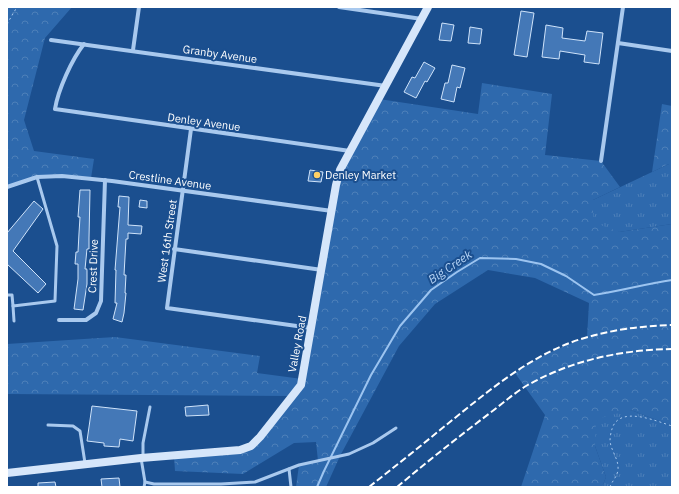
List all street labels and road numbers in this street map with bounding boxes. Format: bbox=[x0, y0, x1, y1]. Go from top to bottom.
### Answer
street label: Granby Avenue bbox=[182, 42, 258, 66]
street label: Denley Avenue bbox=[167, 110, 241, 134]
street label: Crestline Avenue bbox=[128, 167, 212, 193]
street label: West 16th Street bbox=[154, 199, 180, 283]
street label: Crest Drive bbox=[85, 239, 101, 293]
street label: Valley Road bbox=[285, 314, 309, 374]

